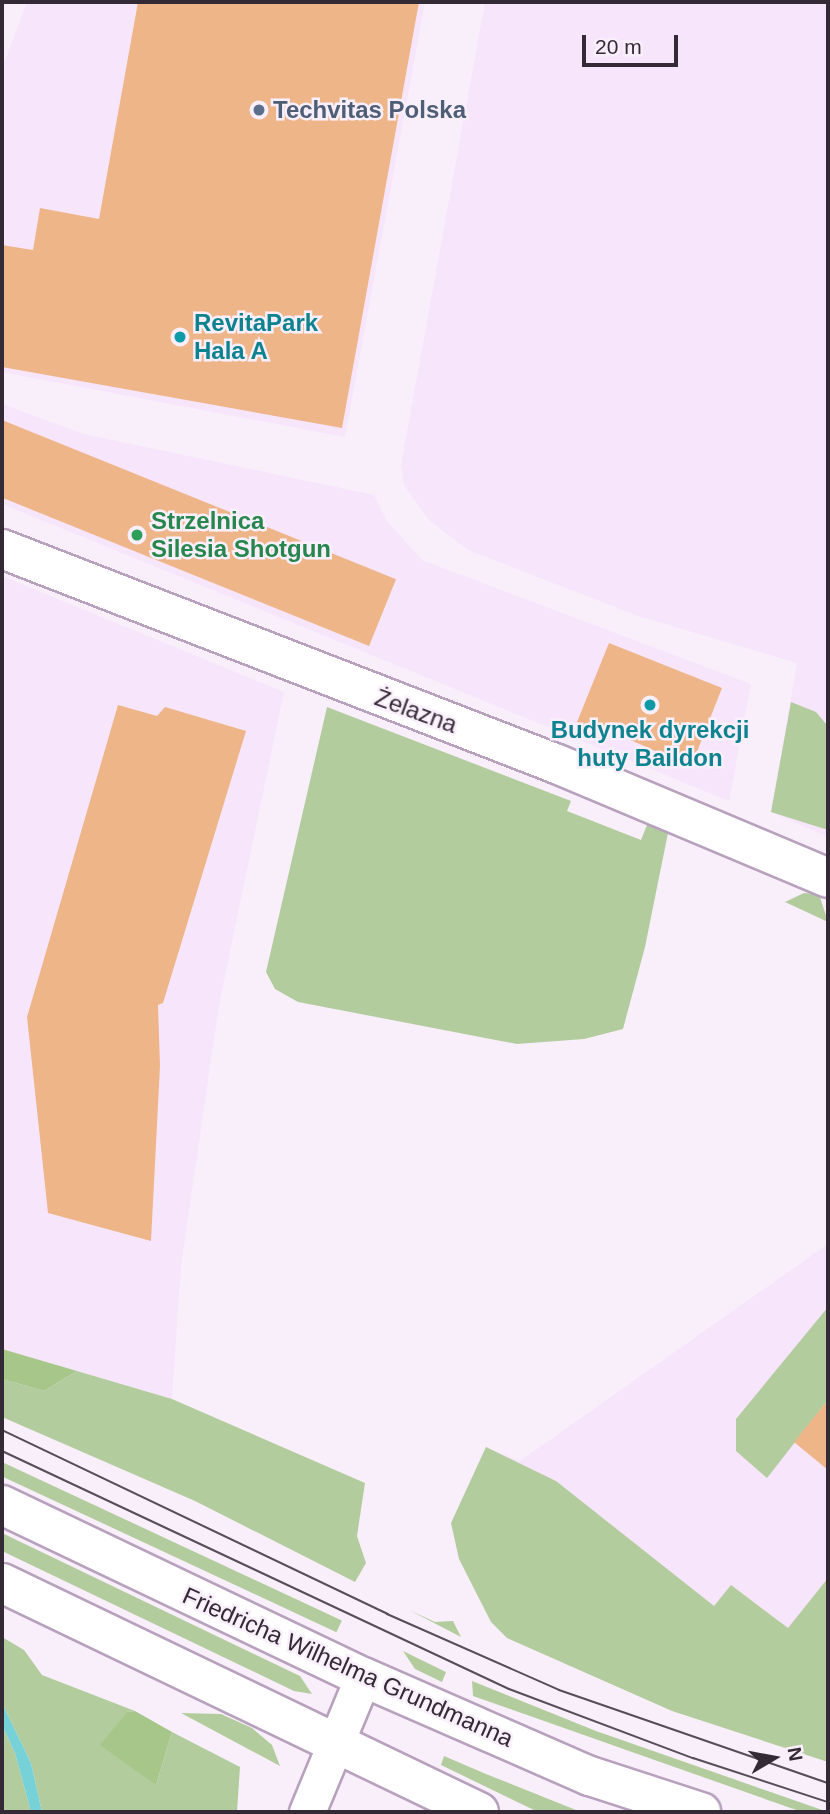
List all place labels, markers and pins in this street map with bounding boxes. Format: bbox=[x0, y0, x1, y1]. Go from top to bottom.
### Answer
place label: Techvitas Polska bbox=[273, 96, 466, 124]
marker: Techvitas Polska bbox=[251, 102, 267, 118]
place label: RevitaPark Hala A bbox=[194, 309, 318, 365]
marker: RevitaPark Hala A bbox=[172, 329, 188, 345]
place label: Strzelnica Silesia Shotgun bbox=[151, 507, 331, 563]
marker: Strzelnica Silesia Shotgun bbox=[129, 527, 145, 543]
marker: Budynek dyrekcji huty Baildon bbox=[642, 697, 658, 713]
place label: Budynek dyrekcji huty Baildon bbox=[551, 716, 749, 772]

